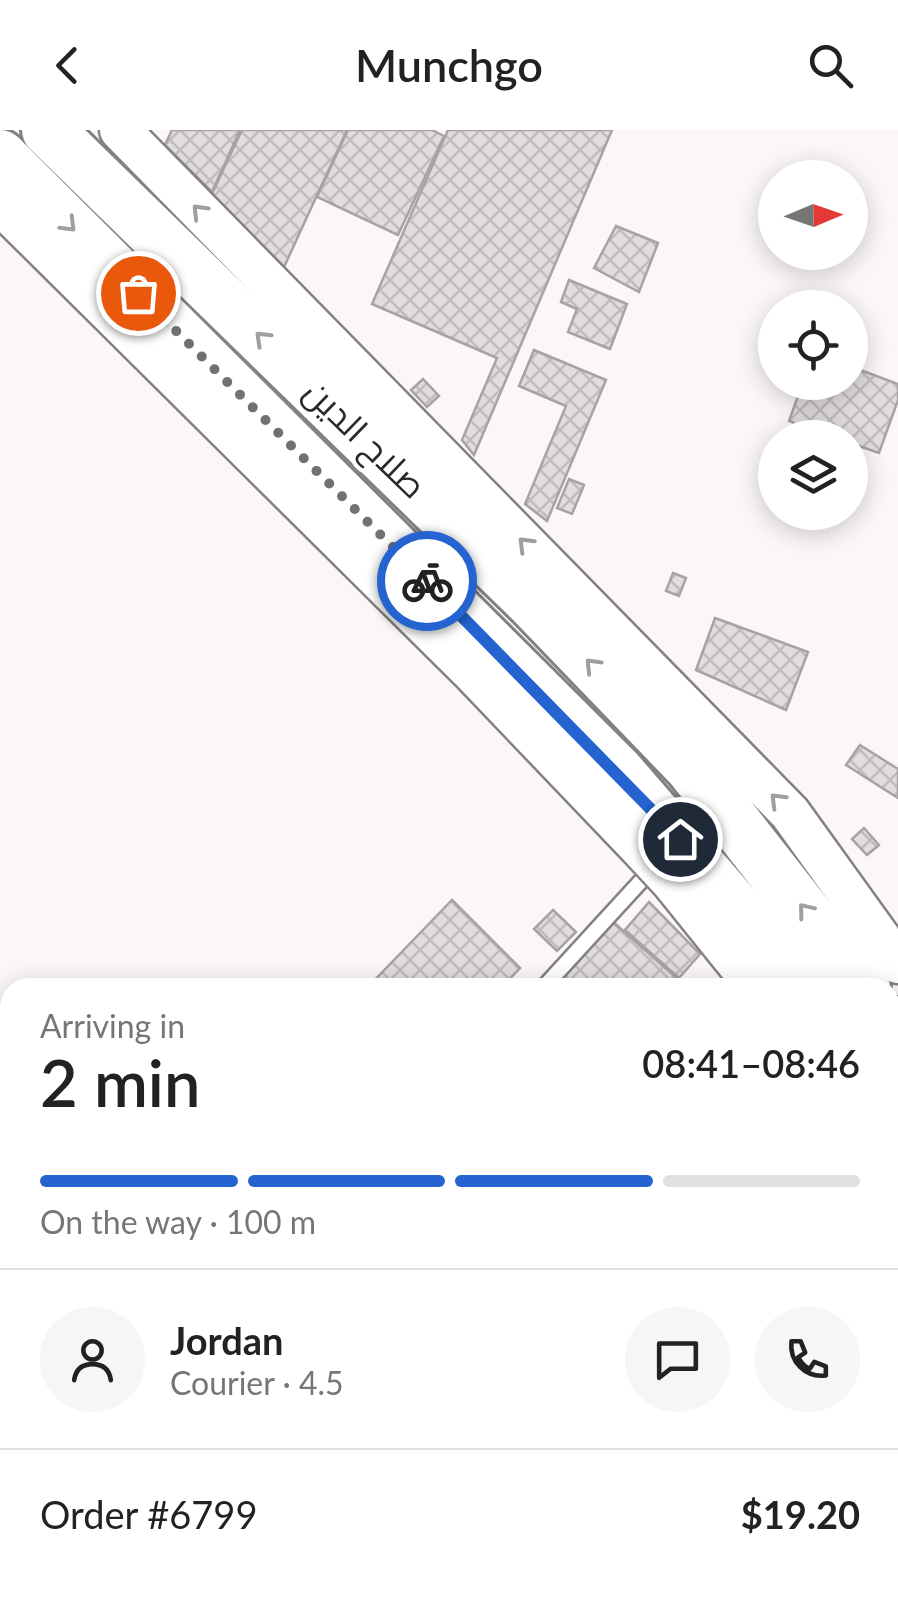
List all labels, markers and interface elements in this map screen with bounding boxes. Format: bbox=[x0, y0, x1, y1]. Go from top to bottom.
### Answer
icon: back bbox=[40, 38, 95, 93]
text: Munchgo bbox=[355, 38, 543, 92]
icon: search bbox=[803, 38, 858, 93]
north arrow bbox=[758, 160, 868, 270]
map controls bbox=[758, 160, 868, 530]
one-way arrow bbox=[193, 205, 211, 223]
one-way arrow bbox=[57, 213, 75, 231]
pin bbox=[96, 251, 181, 336]
icon: bag bbox=[111, 266, 166, 321]
button: locate bbox=[758, 290, 868, 400]
one-way arrow bbox=[255, 332, 273, 350]
street label: صلاح الدين bbox=[294, 369, 436, 509]
button: layers bbox=[758, 420, 868, 530]
courier bbox=[377, 531, 477, 631]
one-way arrow bbox=[518, 537, 536, 555]
icon: bike bbox=[400, 554, 455, 609]
one-way arrow bbox=[586, 658, 604, 676]
one-way arrow bbox=[771, 794, 789, 812]
pin bbox=[638, 797, 723, 882]
icon: home bbox=[653, 812, 708, 867]
one-way arrow bbox=[800, 903, 817, 921]
text: Arriving in bbox=[40, 1006, 185, 1045]
text: 08:41–08:46 bbox=[642, 1040, 860, 1086]
text: 2 min bbox=[40, 1043, 200, 1121]
text: On the way · 100 m bbox=[40, 1202, 316, 1241]
button: person bbox=[40, 1307, 145, 1412]
button: chat bbox=[625, 1307, 730, 1412]
button: phone bbox=[755, 1307, 860, 1412]
text: Jordan bbox=[170, 1317, 283, 1363]
text: Courier · 4.5 bbox=[170, 1363, 344, 1402]
text: Order #6799 bbox=[40, 1491, 257, 1537]
text: $19.20 bbox=[741, 1491, 860, 1537]

